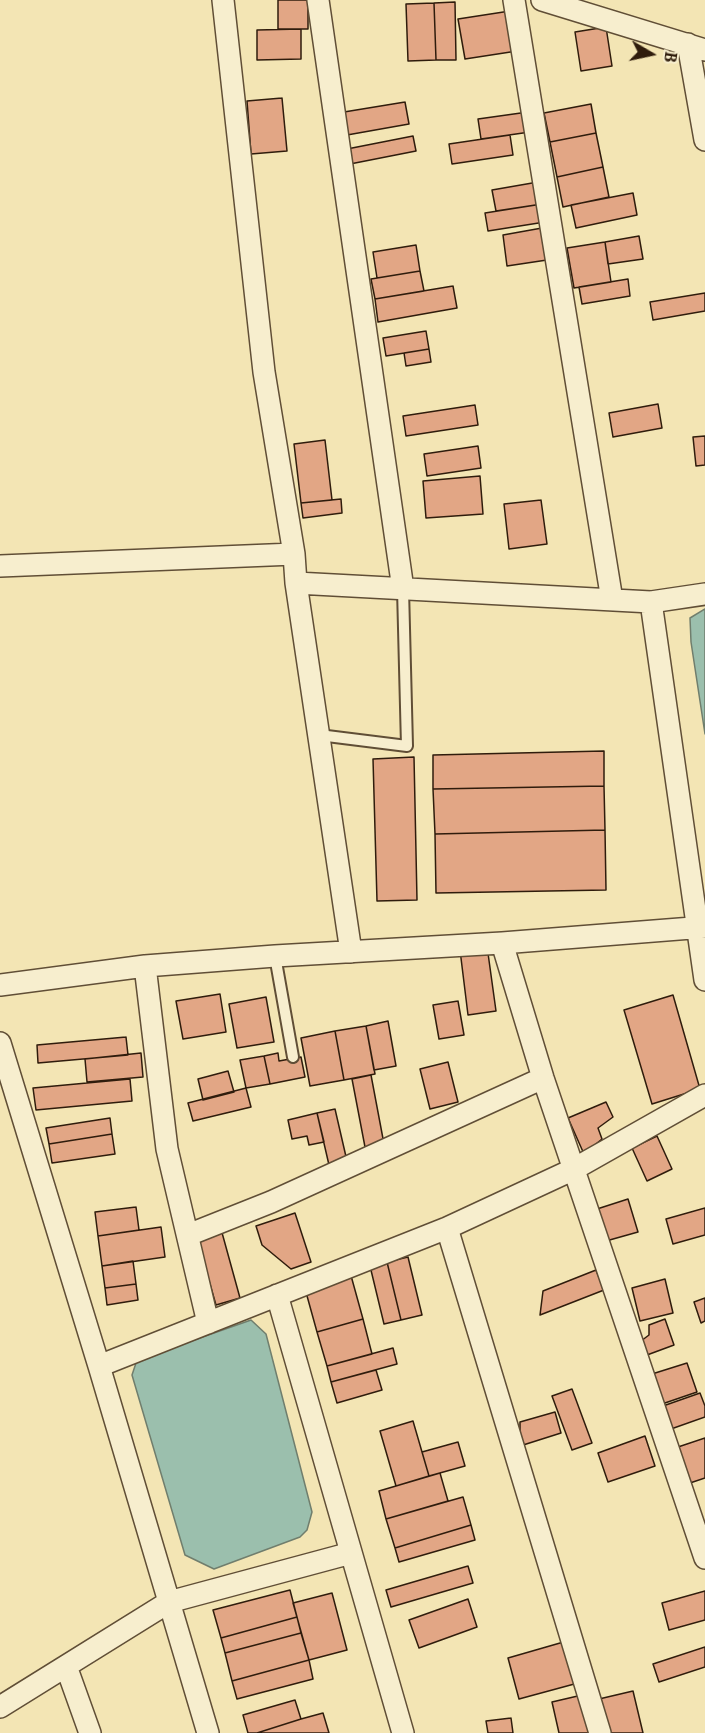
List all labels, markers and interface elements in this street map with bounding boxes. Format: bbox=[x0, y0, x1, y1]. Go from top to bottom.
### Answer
north arrow bbox=[621, 24, 681, 84]
text: B bbox=[657, 50, 680, 64]

